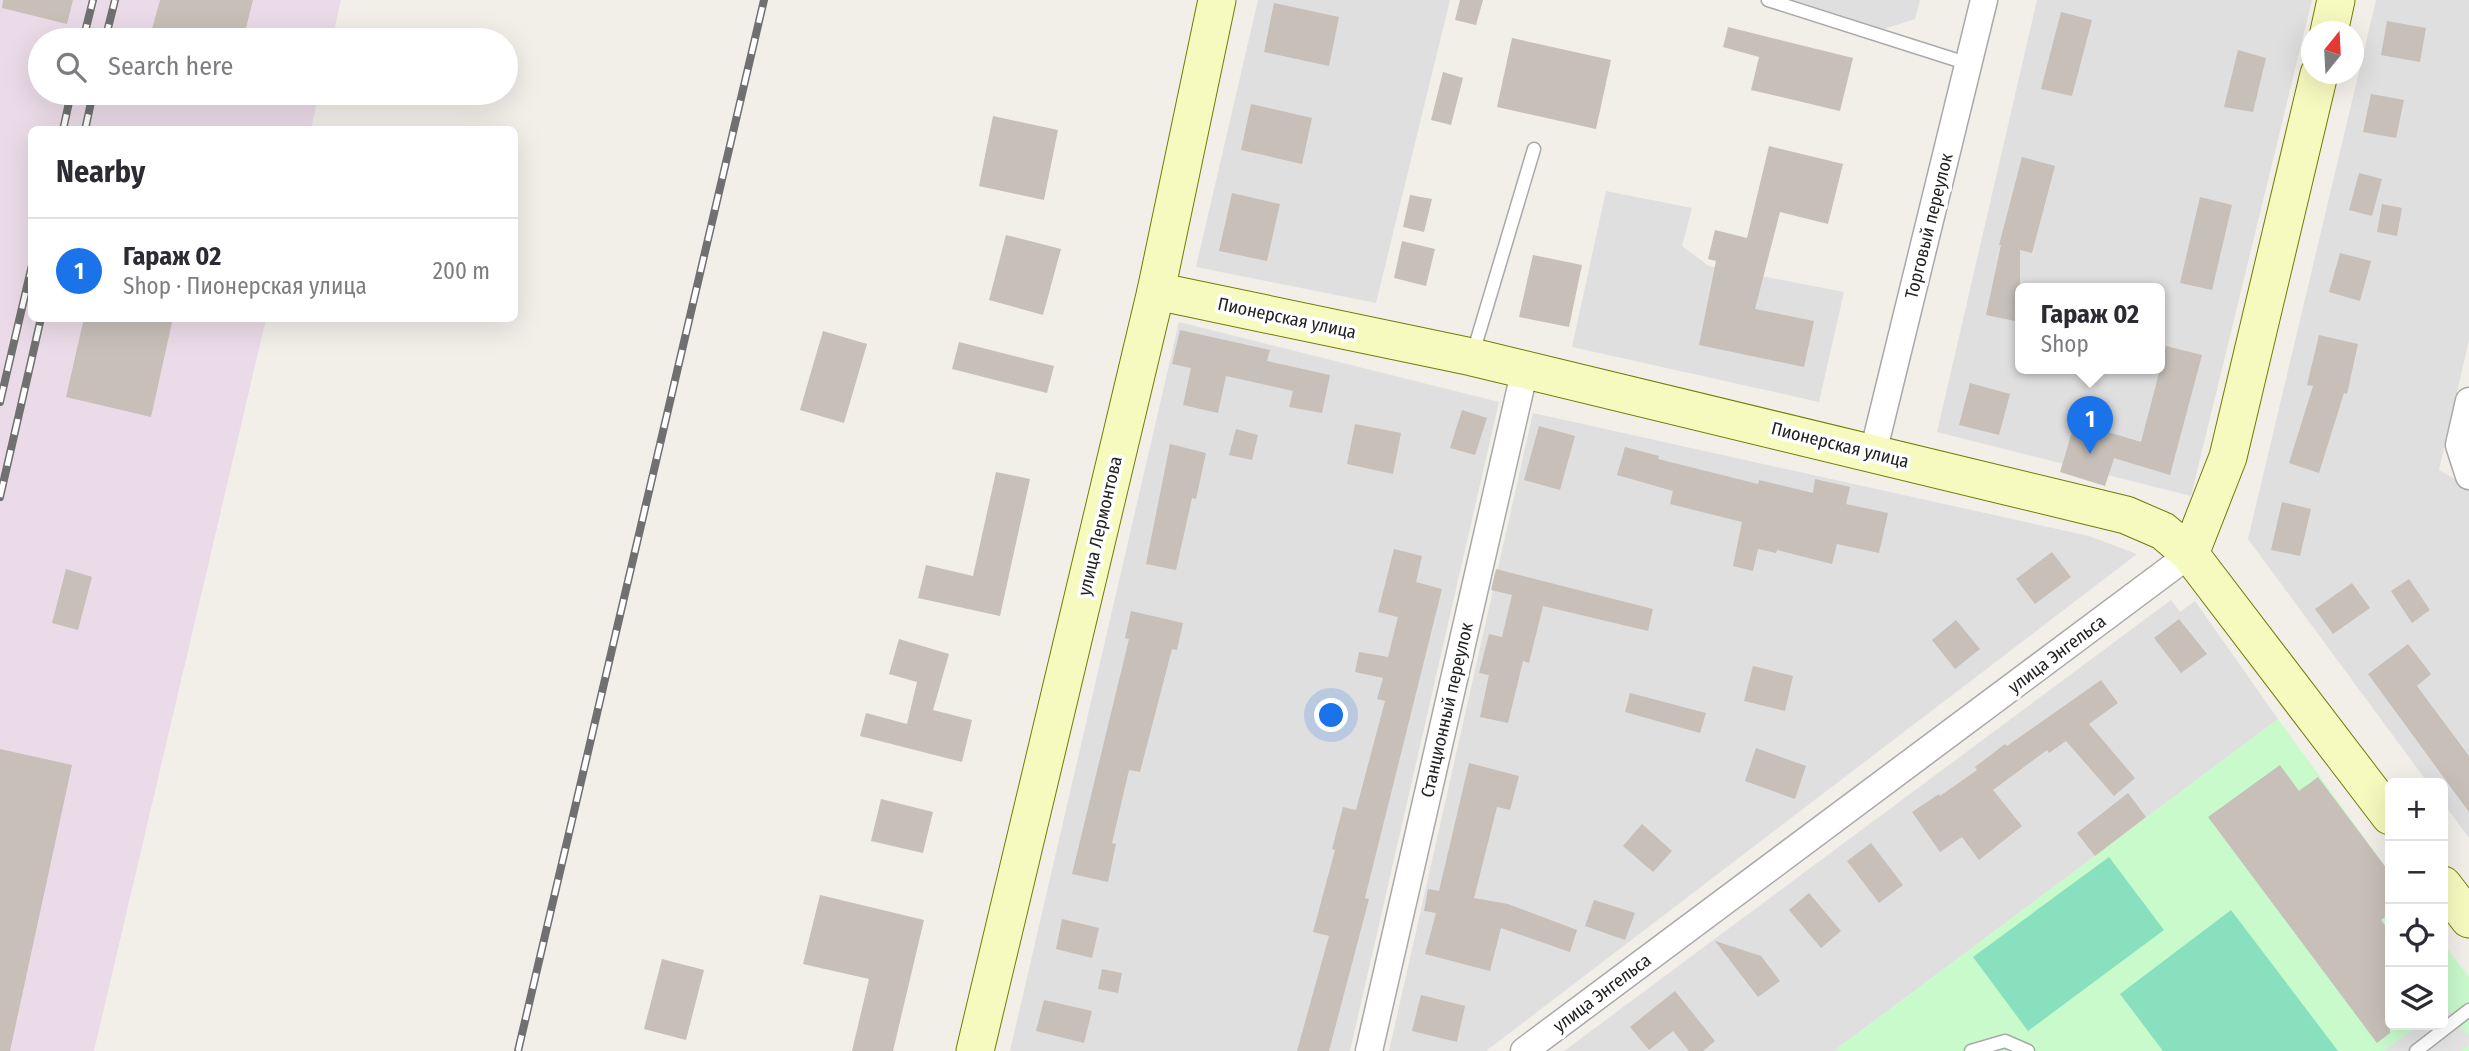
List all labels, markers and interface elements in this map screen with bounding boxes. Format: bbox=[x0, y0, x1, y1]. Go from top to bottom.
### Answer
north arrow bbox=[2301, 21, 2364, 84]
search box bbox=[28, 28, 518, 105]
icon: search bbox=[52, 48, 90, 86]
text: Search here bbox=[108, 51, 233, 82]
street label: Торговый переулок bbox=[1900, 150, 1958, 301]
text: Nearby bbox=[56, 154, 145, 190]
text: Гараж 02 bbox=[123, 241, 221, 272]
text: 1 bbox=[74, 257, 84, 285]
text: 200 m bbox=[433, 257, 490, 285]
text: Shop · Пионерская улица bbox=[123, 272, 367, 300]
popup bbox=[2015, 283, 2165, 374]
street label: Пионерская улица bbox=[1216, 293, 1358, 343]
text: Гараж 02 bbox=[2041, 299, 2139, 330]
text: Shop bbox=[2041, 330, 2089, 358]
pin: 1 bbox=[2067, 396, 2113, 454]
street label: Пионерская улица bbox=[1769, 417, 1911, 473]
street label: улица Лермонтова bbox=[1073, 454, 1127, 598]
street label: улица Энгельса bbox=[2004, 610, 2110, 698]
street label: Станционный переулок bbox=[1416, 620, 1478, 800]
your location bbox=[1314, 698, 1348, 732]
map controls bbox=[2385, 778, 2448, 1030]
button: + bbox=[2385, 778, 2448, 841]
button: − bbox=[2385, 841, 2448, 904]
button: locate bbox=[2385, 904, 2448, 967]
street label: улица Энгельса bbox=[1549, 949, 1655, 1037]
button: layers bbox=[2385, 967, 2448, 1030]

